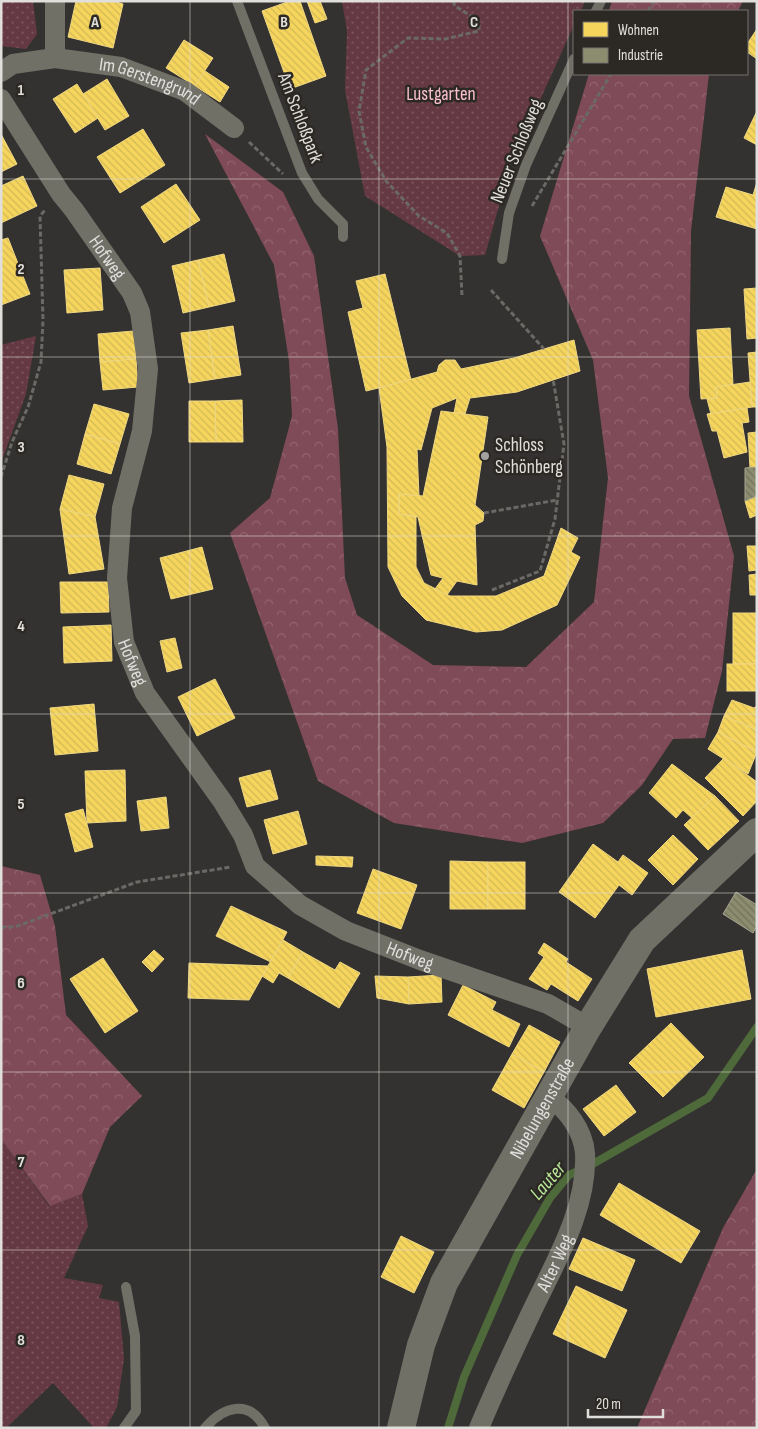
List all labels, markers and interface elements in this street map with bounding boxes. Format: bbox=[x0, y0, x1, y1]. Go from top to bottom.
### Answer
legend bbox=[573, 10, 748, 75]
text: A bbox=[90, 13, 99, 32]
text: B bbox=[280, 13, 288, 32]
text: C bbox=[470, 13, 478, 32]
text: Wohnen bbox=[618, 21, 659, 40]
text: Industrie bbox=[618, 46, 663, 65]
street label: Im Gerstengrund bbox=[98, 53, 205, 110]
street label: Am Schloßpark bbox=[272, 69, 328, 167]
text: 1 bbox=[18, 81, 25, 100]
park label: Lustgarten bbox=[406, 83, 476, 106]
street label: Neuer Schloßweg bbox=[486, 95, 548, 206]
street label: Hofweg bbox=[84, 231, 131, 284]
text: 2 bbox=[17, 260, 25, 279]
place label: Schloss Schönberg bbox=[495, 434, 563, 479]
text: 3 bbox=[17, 438, 25, 457]
marker: Schloss Schönberg bbox=[479, 450, 491, 462]
text: 4 bbox=[17, 617, 25, 636]
street label: Hofweg bbox=[113, 636, 153, 690]
text: 5 bbox=[17, 795, 25, 814]
street label: Hofweg bbox=[383, 936, 437, 975]
text: 6 bbox=[17, 974, 25, 993]
street label: Nibelungenstraße bbox=[505, 1054, 580, 1163]
text: 7 bbox=[18, 1153, 25, 1172]
water label: Lauter bbox=[525, 1156, 572, 1205]
street label: Alter Weg bbox=[531, 1230, 579, 1297]
text: 8 bbox=[17, 1331, 25, 1350]
scale bar bbox=[588, 1386, 663, 1418]
text: 20 m bbox=[596, 1395, 621, 1414]

